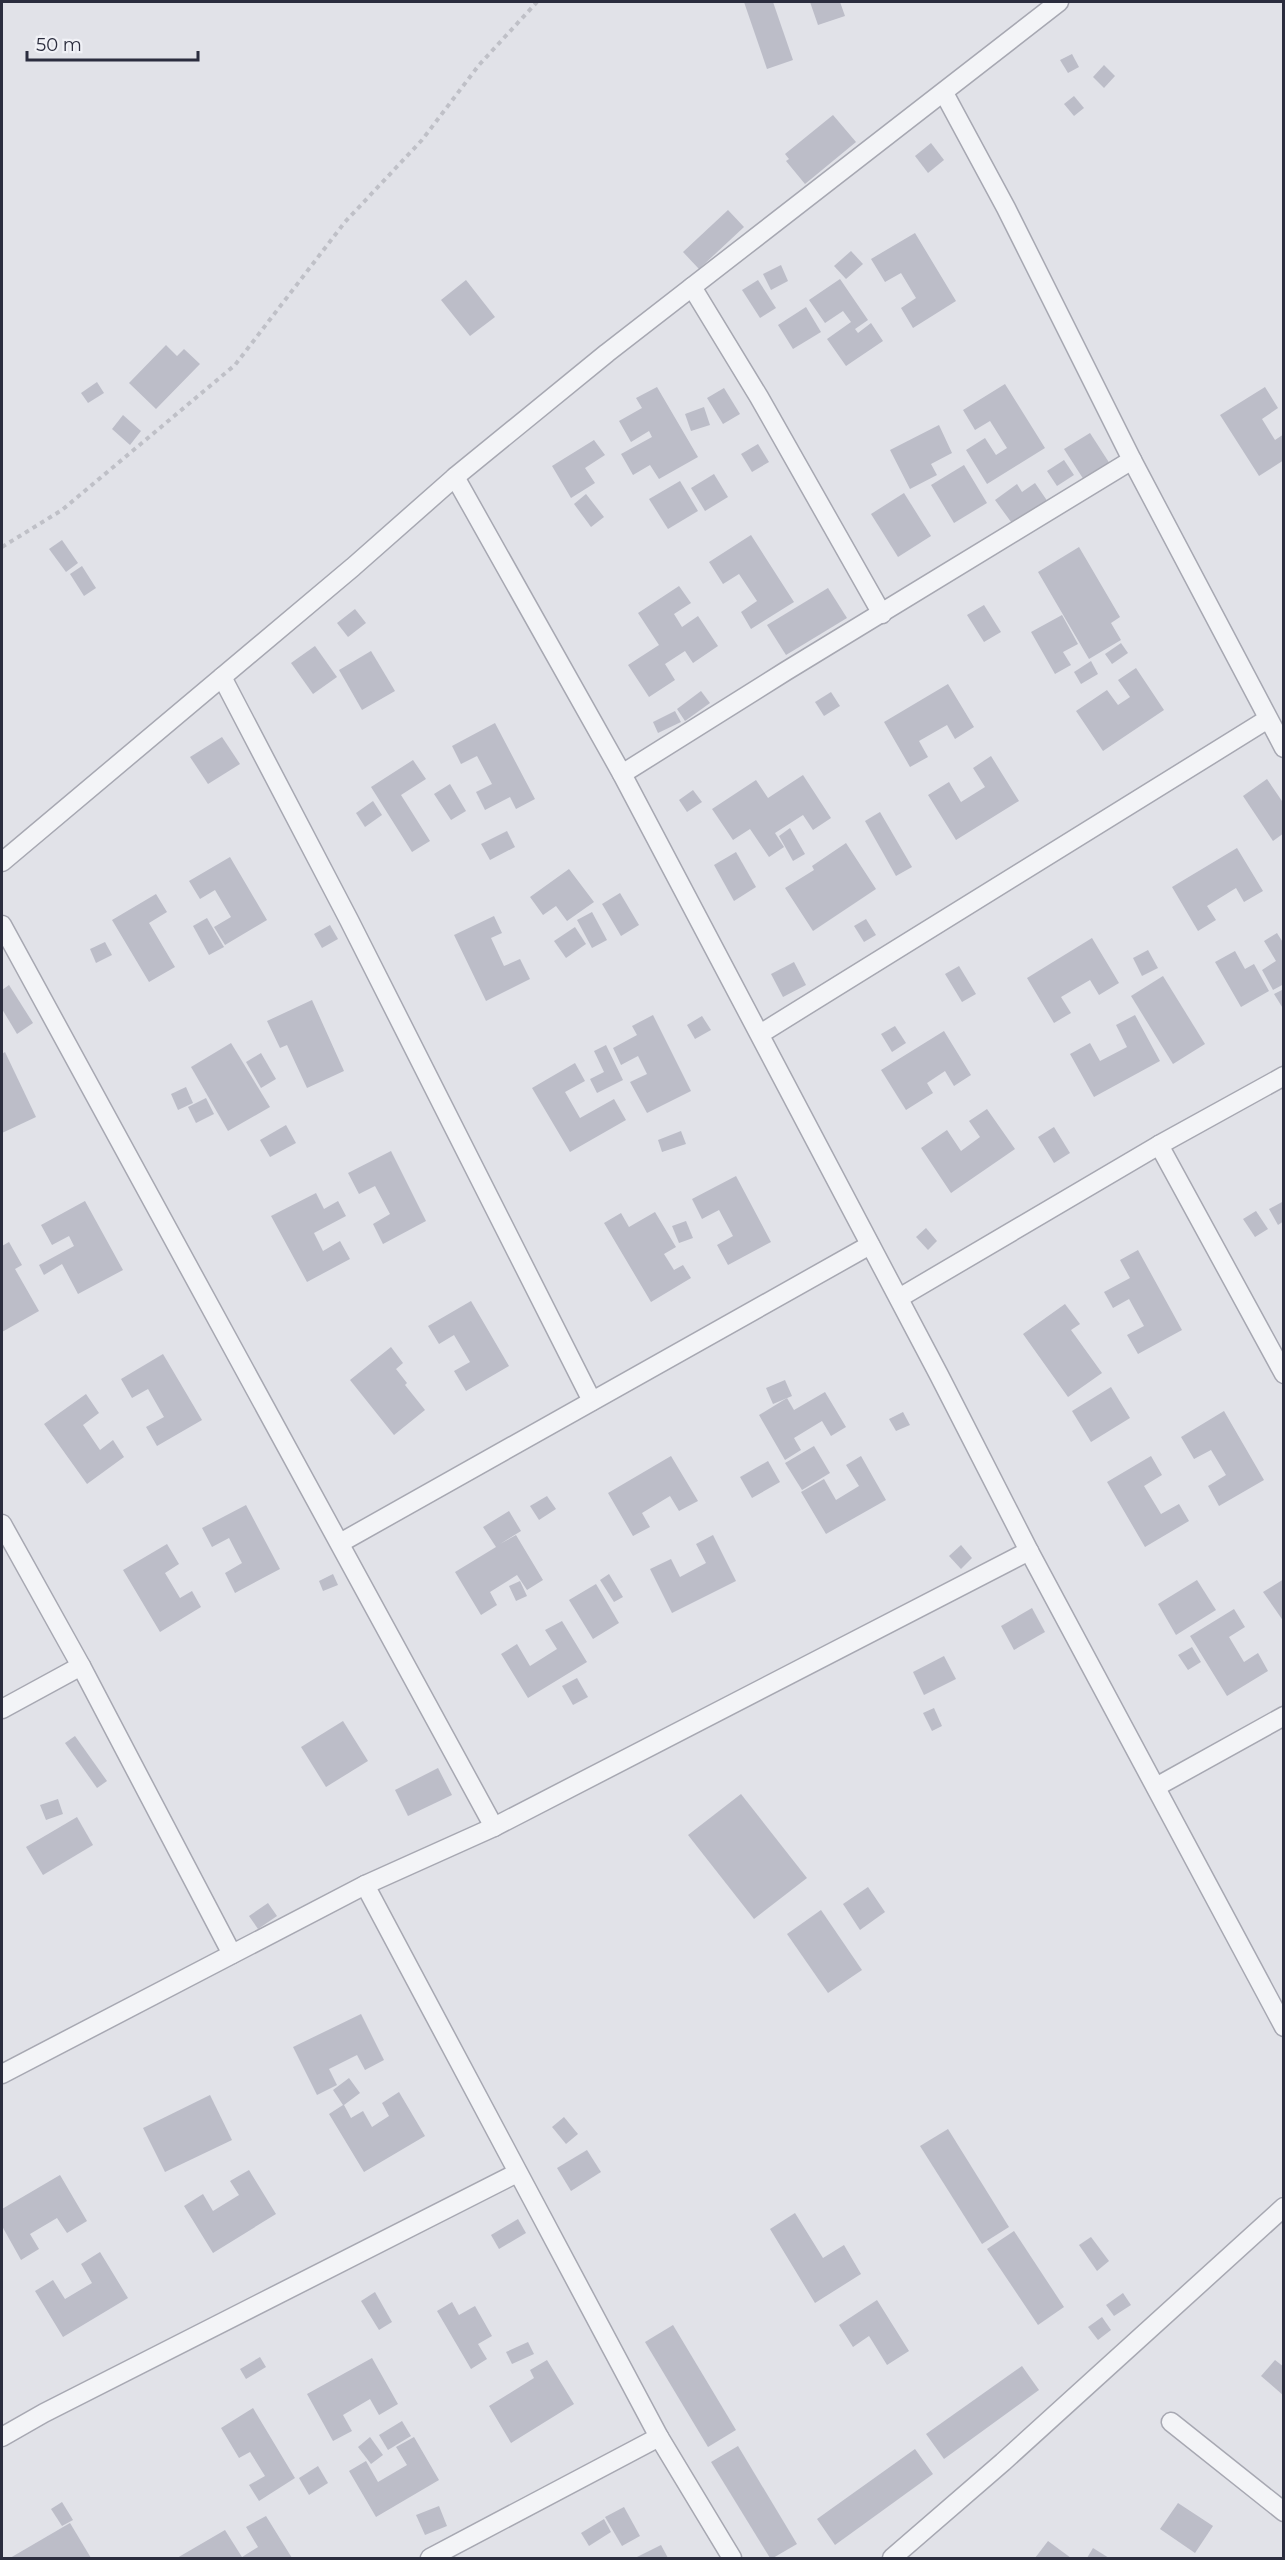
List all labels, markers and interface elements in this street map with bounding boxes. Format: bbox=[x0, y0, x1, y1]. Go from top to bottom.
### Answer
scale bar bbox=[27, 24, 198, 62]
text: 50 m bbox=[36, 34, 82, 56]

